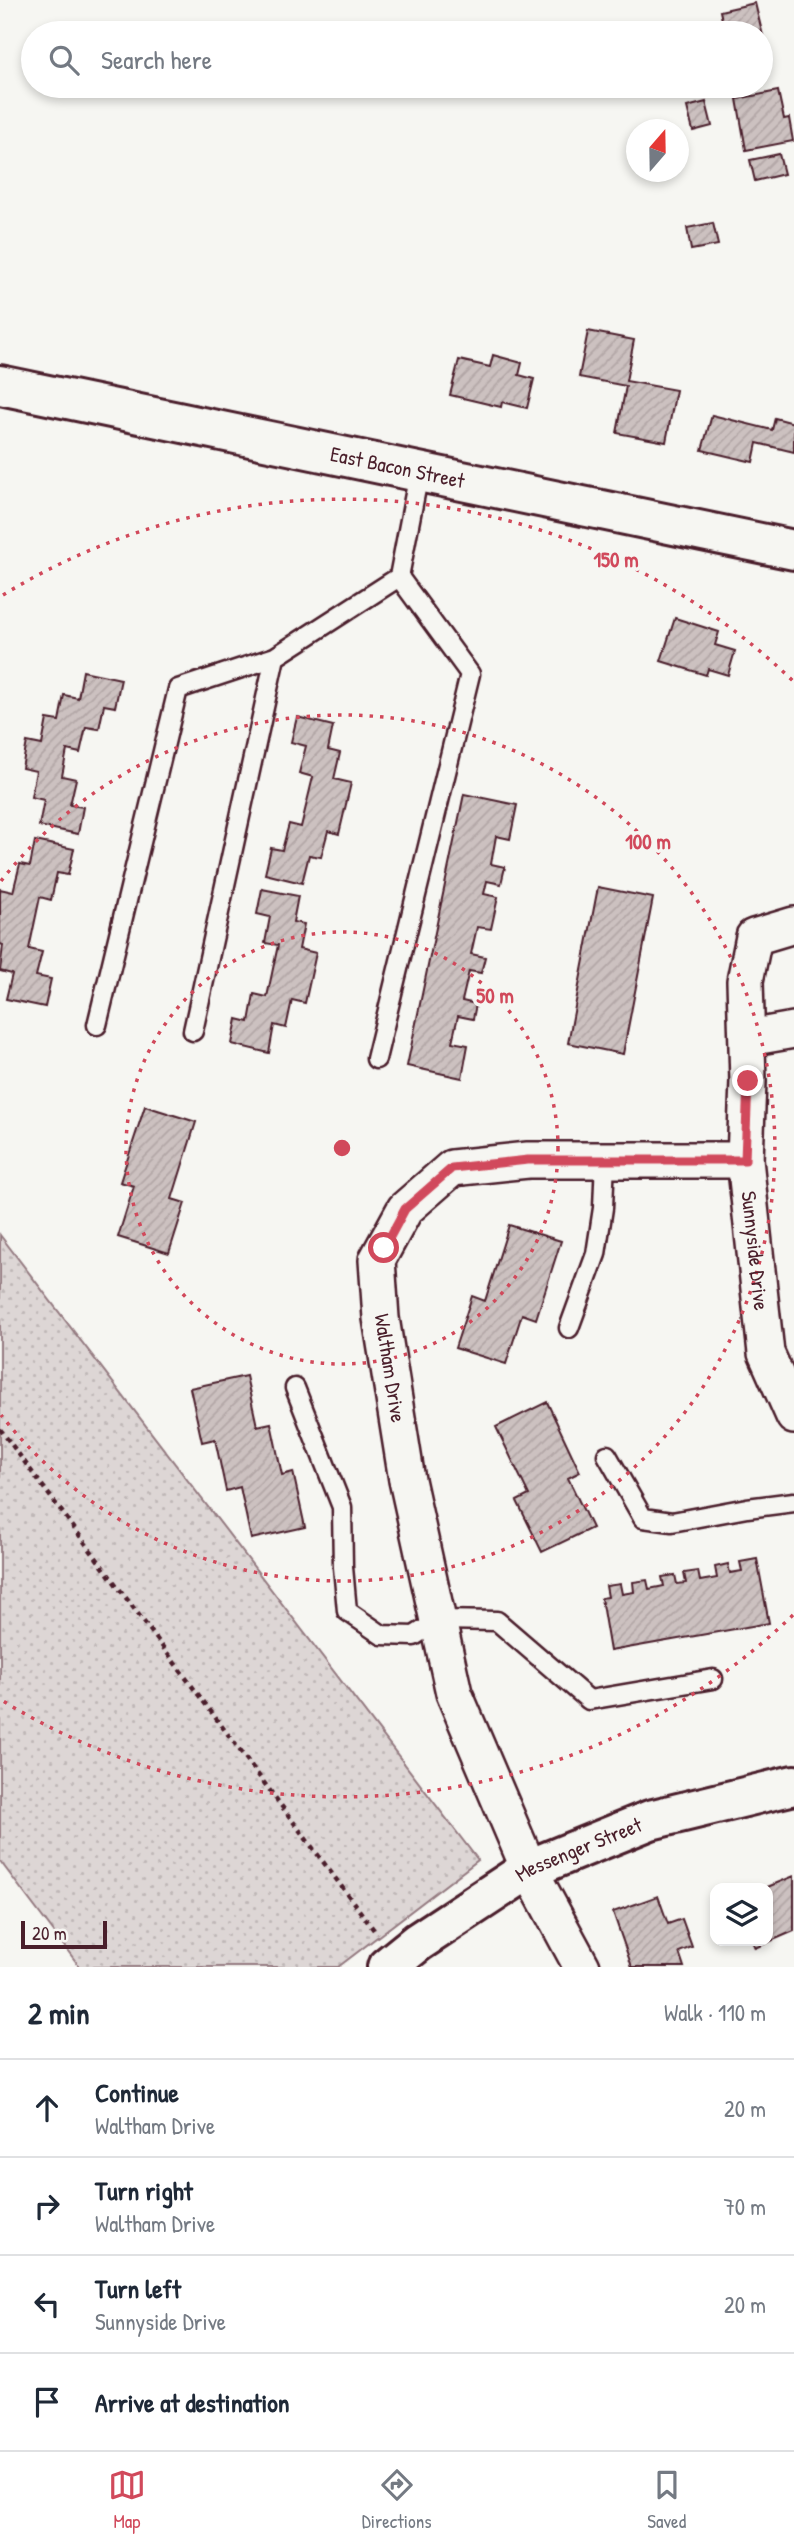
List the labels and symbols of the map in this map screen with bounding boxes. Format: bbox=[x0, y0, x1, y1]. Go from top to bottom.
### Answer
north arrow bbox=[626, 119, 689, 182]
street label: East Bacon Street bbox=[328, 439, 468, 495]
text: 150 m bbox=[593, 545, 639, 574]
text: 100 m bbox=[625, 827, 671, 856]
text: 50 m bbox=[476, 981, 514, 1010]
route end bbox=[732, 1065, 763, 1096]
centre of rings bbox=[330, 1136, 354, 1160]
street label: Sunnyside Drive bbox=[734, 1190, 776, 1312]
route start bbox=[368, 1232, 399, 1263]
street label: Waltham Drive bbox=[368, 1311, 413, 1424]
street label: Messenger Street bbox=[509, 1810, 647, 1888]
scale bar bbox=[21, 1918, 107, 1950]

